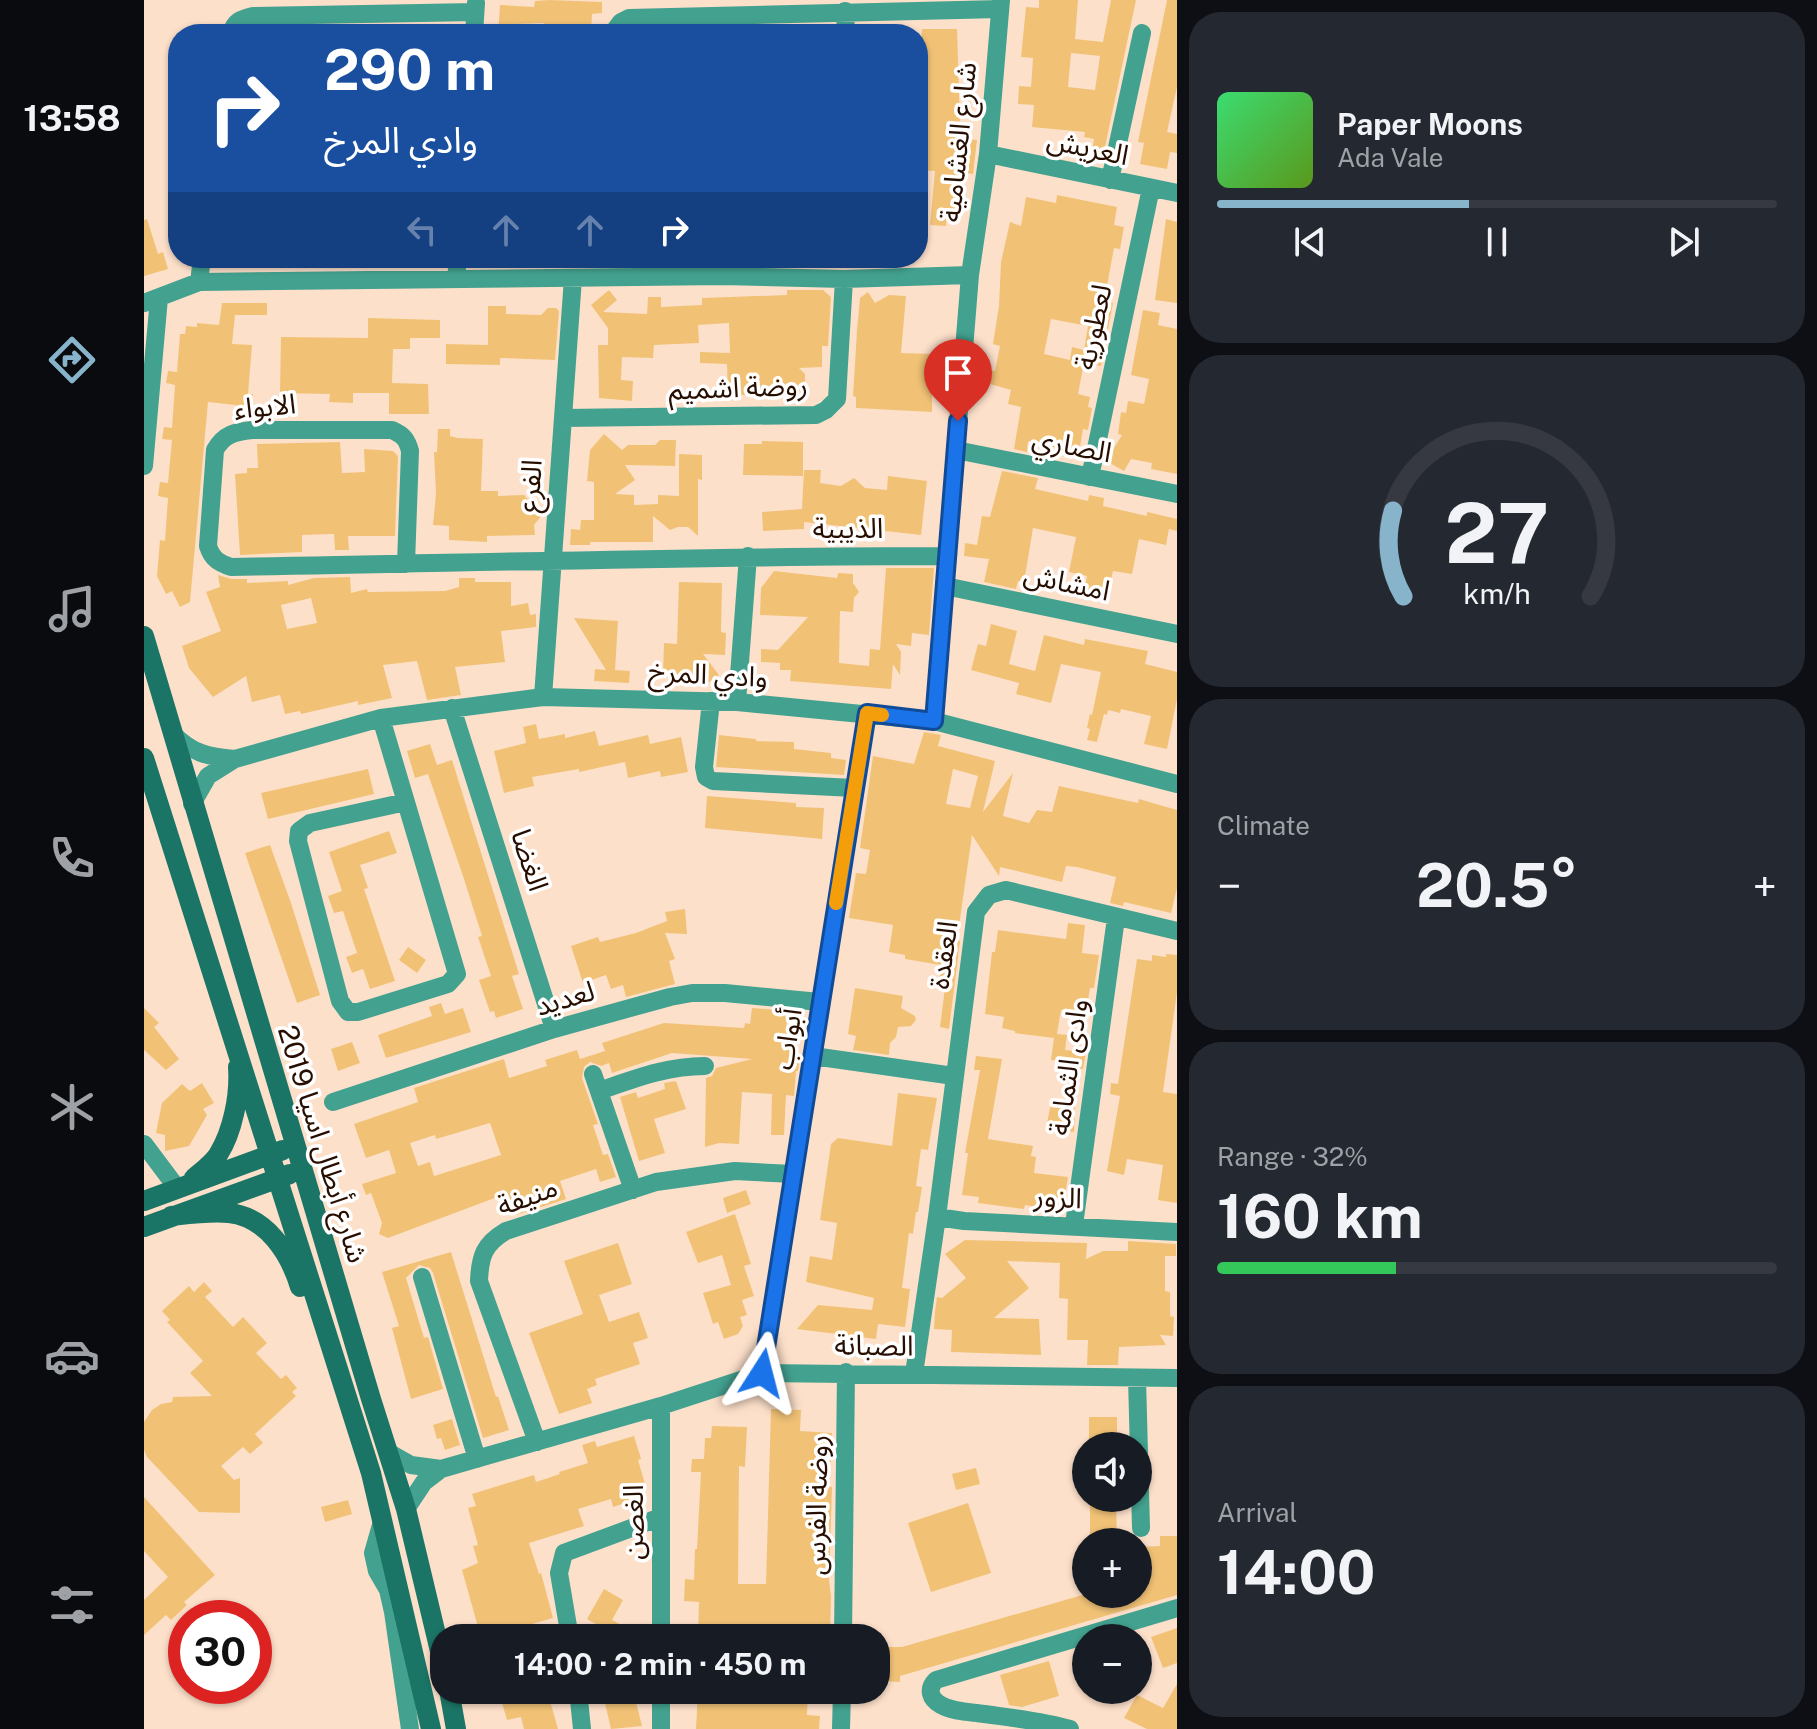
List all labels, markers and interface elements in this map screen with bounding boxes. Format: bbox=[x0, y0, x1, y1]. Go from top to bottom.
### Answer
text: 290 m bbox=[324, 37, 495, 103]
icon: right bbox=[192, 56, 296, 160]
street label: شارع الغشامية bbox=[933, 60, 987, 224]
text: 13:58 bbox=[23, 97, 121, 139]
text: Paper Moons bbox=[1337, 106, 1523, 142]
text: وادي المرخ bbox=[324, 119, 478, 161]
street label: العريش bbox=[1044, 122, 1132, 172]
text: Ada Vale bbox=[1337, 142, 1443, 173]
icon: left bbox=[400, 208, 444, 252]
icon: ahead bbox=[484, 208, 528, 252]
icon: ahead bbox=[568, 208, 612, 252]
icon: right bbox=[652, 208, 696, 252]
icon: previous bbox=[1288, 220, 1332, 264]
icon: pause bbox=[1475, 220, 1519, 264]
icon: next bbox=[1662, 220, 1706, 264]
street label: لعطورية bbox=[1067, 281, 1119, 373]
icon: directions bbox=[44, 332, 100, 388]
pin bbox=[924, 339, 992, 421]
icon: arrive bbox=[936, 351, 980, 395]
street label: روضة اشميم bbox=[668, 368, 808, 411]
street label: الابواء bbox=[233, 386, 297, 426]
street label: الصاري bbox=[1029, 421, 1115, 474]
street label: الفرع bbox=[511, 458, 553, 514]
text: 27 bbox=[1445, 484, 1549, 582]
street label: الذيبية bbox=[813, 511, 883, 544]
street label: امشاش bbox=[1021, 556, 1113, 608]
text: km/h bbox=[1463, 577, 1531, 610]
icon: music bbox=[44, 581, 100, 637]
street label: وادي المرخ bbox=[647, 654, 769, 699]
text: Climate bbox=[1217, 810, 1310, 841]
street label: الغضا bbox=[505, 825, 556, 895]
icon: phone bbox=[44, 830, 100, 886]
text: 20.5° bbox=[1416, 850, 1578, 921]
text: − bbox=[1217, 860, 1241, 912]
text: + bbox=[1753, 860, 1777, 912]
street label: العقدة bbox=[921, 919, 964, 991]
street label: لعديد bbox=[531, 973, 598, 1022]
street label: وادى الثمامة bbox=[1042, 996, 1094, 1138]
street label: أبواب bbox=[765, 1006, 809, 1072]
street label: شارع أبطال اسيا 2019 bbox=[267, 1021, 376, 1268]
icon: climate bbox=[44, 1079, 100, 1135]
text: Range · 32% bbox=[1217, 1141, 1368, 1172]
street label: منيفة bbox=[492, 1169, 562, 1222]
street label: الزور bbox=[1032, 1179, 1083, 1215]
text: 160 km bbox=[1217, 1181, 1423, 1252]
street label: الصبانة bbox=[834, 1327, 914, 1362]
icon: car bbox=[44, 1328, 100, 1384]
position arrow bbox=[720, 1331, 804, 1415]
map controls bbox=[1072, 1432, 1152, 1704]
button: sound bbox=[1072, 1432, 1152, 1512]
street label: روضة الفرس bbox=[798, 1435, 834, 1575]
street label: الغصن bbox=[616, 1484, 650, 1560]
text: Arrival bbox=[1217, 1497, 1297, 1528]
button: + bbox=[1072, 1528, 1152, 1608]
text: 14:00 bbox=[1217, 1537, 1375, 1608]
icon: filters bbox=[44, 1577, 100, 1633]
speed limit sign: 30 bbox=[168, 1600, 272, 1704]
button: − bbox=[1072, 1624, 1152, 1704]
text: 14:00 · 2 min · 450 m bbox=[514, 1646, 806, 1682]

